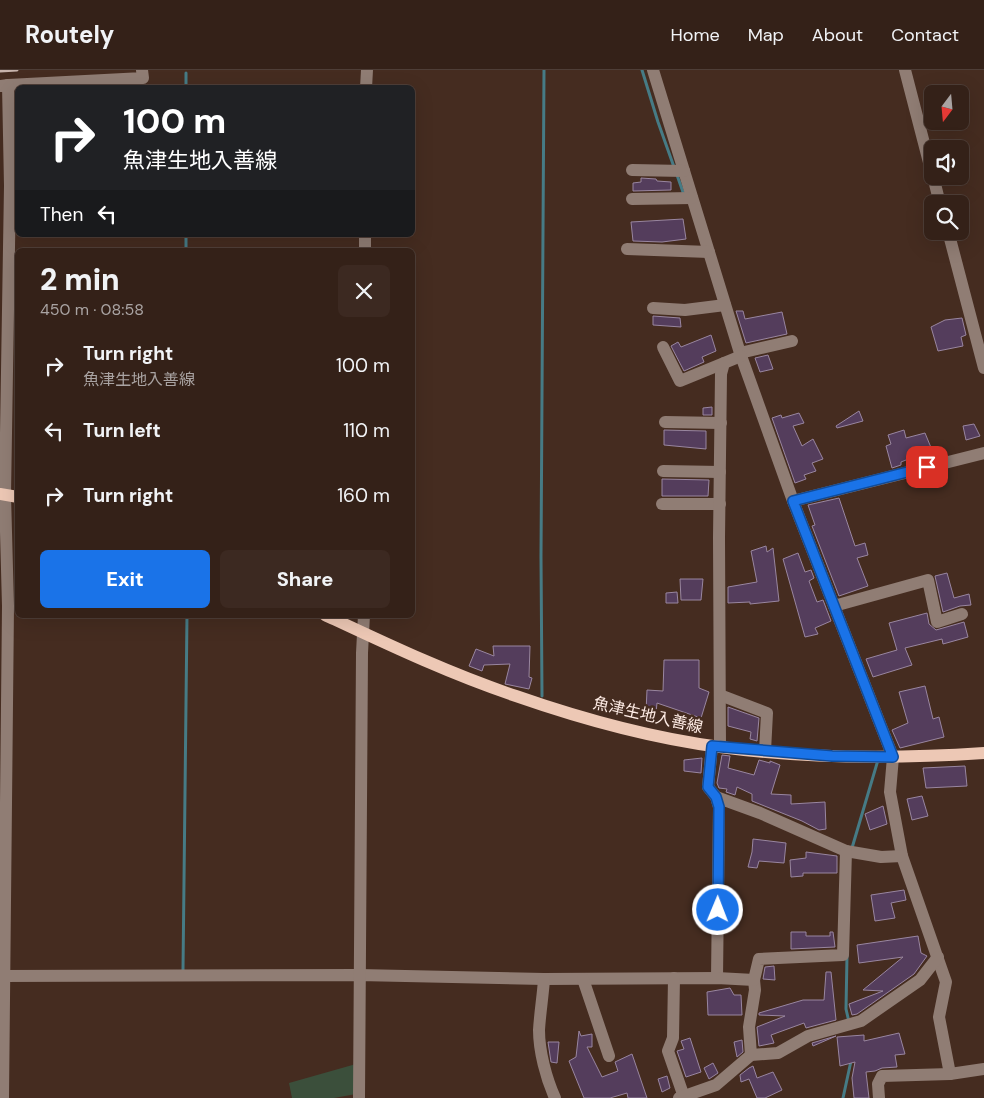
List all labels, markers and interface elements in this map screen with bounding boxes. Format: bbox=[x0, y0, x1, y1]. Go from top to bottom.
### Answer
text: Routely bbox=[25, 19, 114, 50]
text: Home bbox=[670, 23, 720, 47]
text: Map bbox=[748, 23, 784, 47]
text: About bbox=[812, 23, 863, 47]
text: Contact bbox=[891, 23, 959, 47]
north arrow bbox=[924, 85, 969, 130]
map controls bbox=[924, 85, 969, 240]
text: 100 m bbox=[123, 98, 226, 144]
icon: right bbox=[40, 105, 105, 170]
button: sound bbox=[924, 140, 969, 185]
text: 魚津生地入善線 bbox=[123, 146, 277, 175]
button: search bbox=[924, 195, 969, 240]
icon: left bbox=[93, 200, 121, 228]
text: Then bbox=[40, 202, 83, 227]
text: 2 min bbox=[40, 260, 120, 299]
button: close bbox=[338, 265, 390, 317]
text: 450 m · 08:58 bbox=[40, 299, 144, 320]
text: Turn right bbox=[83, 341, 173, 366]
icon: right bbox=[40, 352, 68, 380]
text: 100 m bbox=[336, 353, 390, 378]
text: 魚津生地入善線 bbox=[83, 369, 195, 390]
icon: left bbox=[40, 417, 68, 445]
text: Turn left bbox=[83, 418, 161, 443]
text: 110 m bbox=[343, 418, 390, 443]
pin bbox=[906, 446, 948, 488]
icon: arrive bbox=[913, 453, 941, 481]
icon: right bbox=[40, 482, 68, 510]
text: Turn right bbox=[83, 483, 173, 508]
text: 160 m bbox=[337, 483, 390, 508]
button: Exit bbox=[40, 550, 210, 608]
button: Share bbox=[220, 550, 390, 608]
street label: 魚津生地入善線 bbox=[591, 692, 705, 738]
position arrow bbox=[691, 883, 743, 935]

